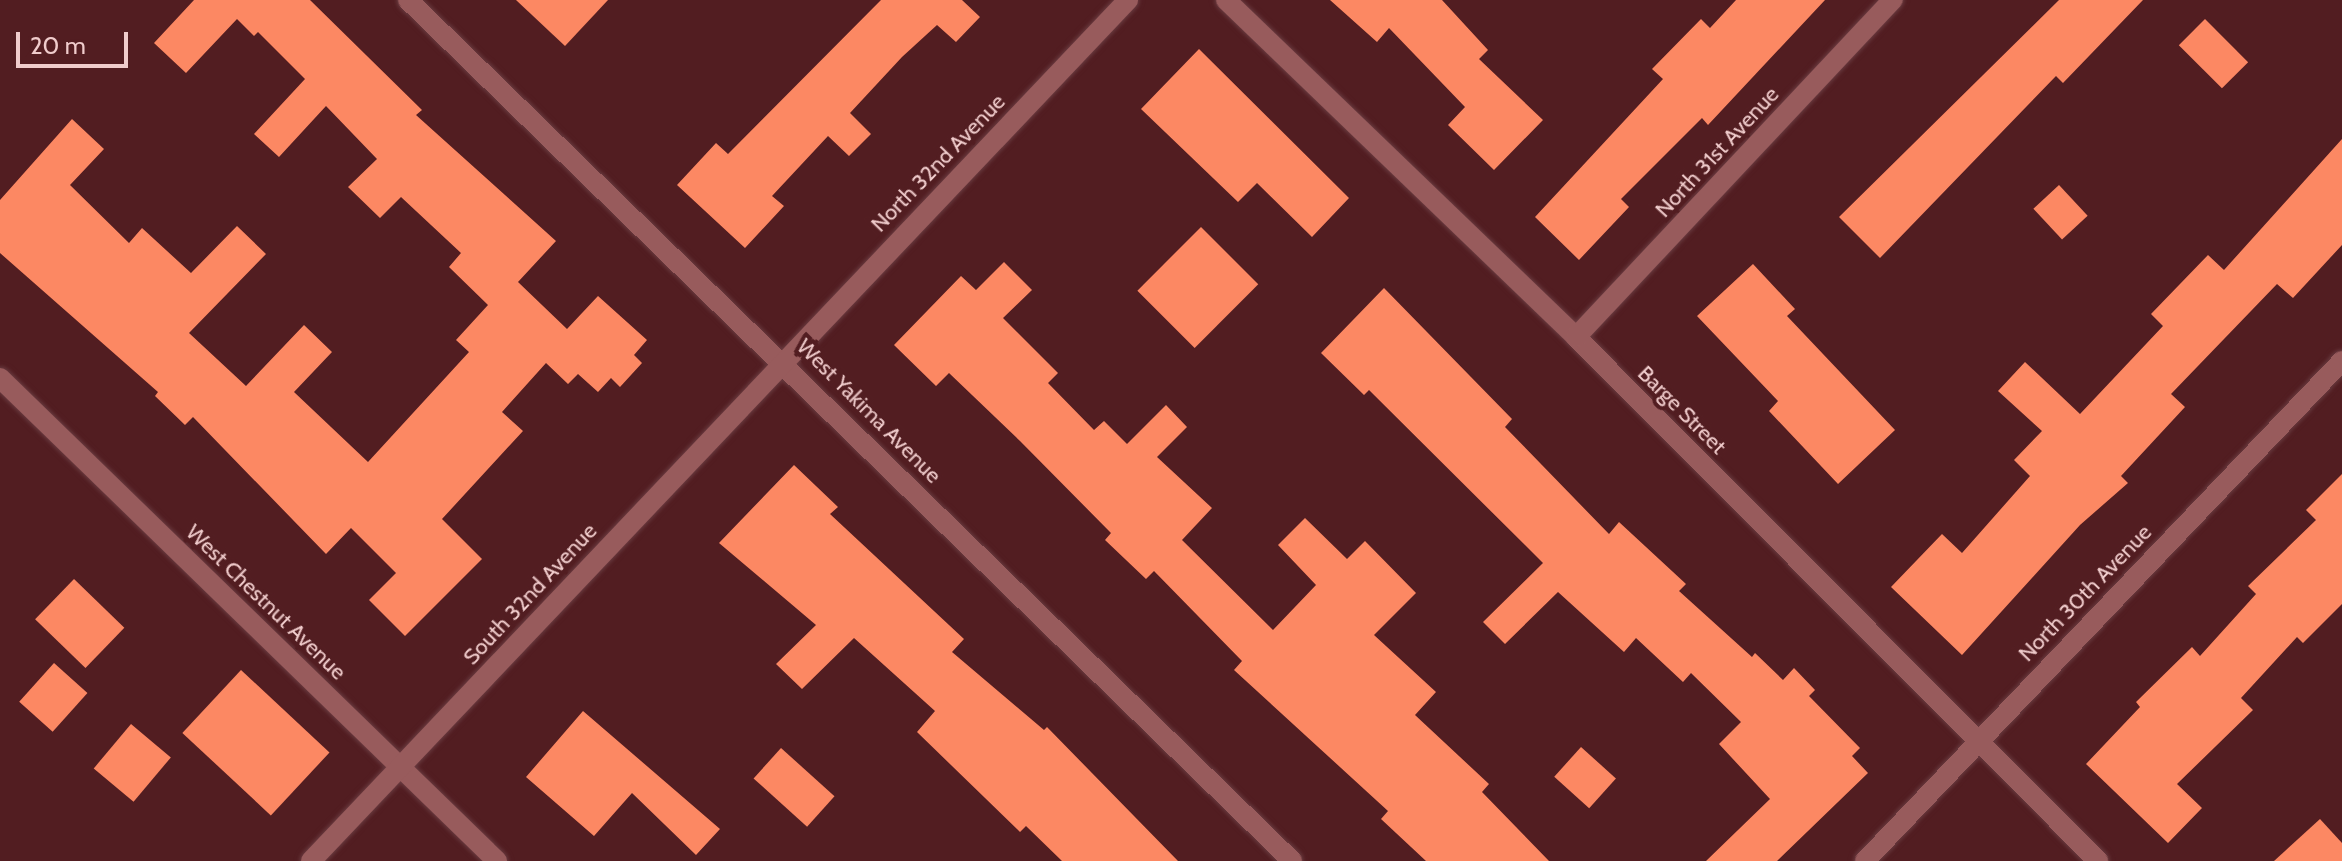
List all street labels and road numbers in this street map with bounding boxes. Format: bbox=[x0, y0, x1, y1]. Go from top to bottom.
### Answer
street label: North 31st Avenue bbox=[1650, 81, 1784, 223]
street label: North 32nd Avenue bbox=[866, 89, 1010, 237]
street label: West Yakima Avenue bbox=[791, 333, 947, 489]
street label: Barge Street bbox=[1632, 360, 1732, 460]
street label: South 32nd Avenue bbox=[458, 518, 602, 670]
street label: West Chestnut Avenue bbox=[181, 519, 351, 685]
street label: North 30th Avenue bbox=[2013, 519, 2157, 667]

